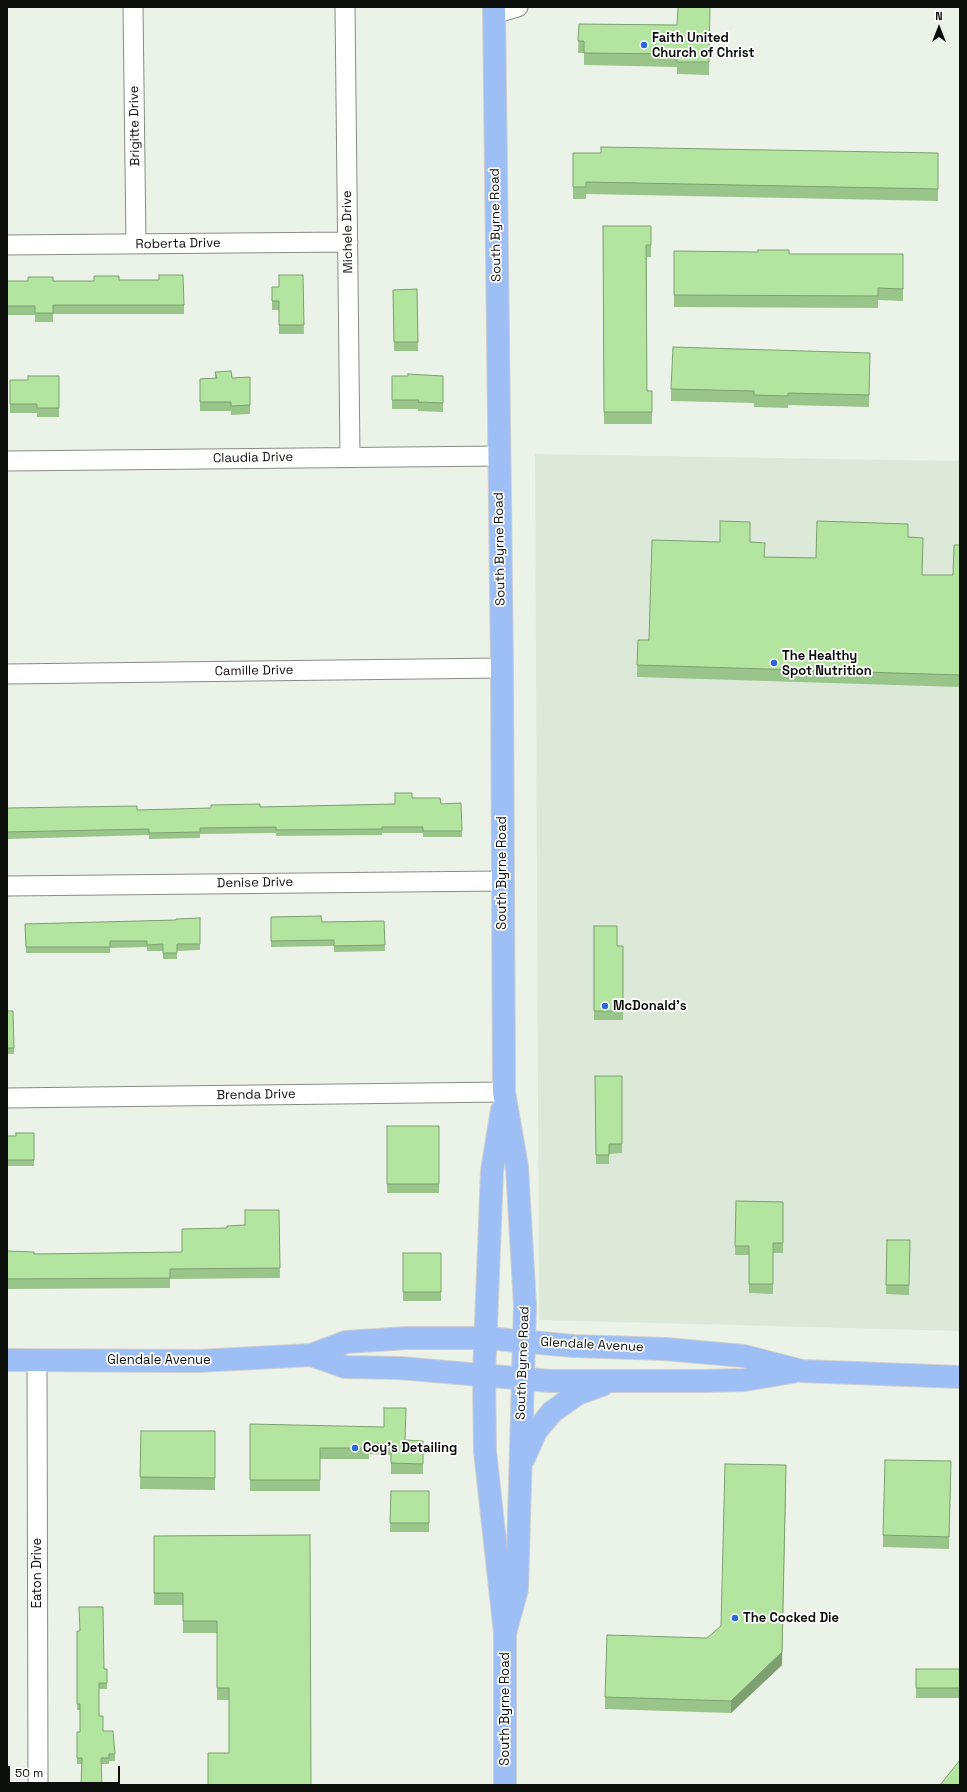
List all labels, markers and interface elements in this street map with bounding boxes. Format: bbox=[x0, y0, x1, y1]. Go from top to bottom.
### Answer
north arrow bbox=[919, 8, 959, 48]
text: N bbox=[935, 9, 943, 23]
place label: Faith United Church of Christ bbox=[652, 30, 754, 61]
marker: Faith United Church of Christ bbox=[639, 40, 649, 50]
street label: Brigitte Drive bbox=[126, 86, 144, 166]
street label: South Byrne Road bbox=[487, 168, 505, 282]
street label: Michele Drive bbox=[339, 190, 357, 274]
street label: Roberta Drive bbox=[135, 235, 221, 253]
street label: Claudia Drive bbox=[213, 450, 293, 466]
street label: South Byrne Road bbox=[491, 492, 509, 606]
place label: The Healthy Spot Nutrition bbox=[782, 648, 872, 679]
marker: The Healthy Spot Nutrition bbox=[769, 658, 779, 668]
street label: Camille Drive bbox=[215, 663, 293, 679]
street label: South Byrne Road bbox=[494, 816, 510, 930]
street label: Denise Drive bbox=[217, 875, 293, 891]
place label: McDonald's bbox=[613, 998, 686, 1014]
marker: McDonald's bbox=[600, 1001, 610, 1011]
street label: Brenda Drive bbox=[216, 1087, 296, 1103]
street label: South Byrne Road bbox=[513, 1306, 533, 1420]
street label: Glendale Avenue bbox=[540, 1335, 644, 1355]
street label: Glendale Avenue bbox=[107, 1352, 211, 1368]
place label: Coy's Detailing bbox=[363, 1440, 457, 1456]
marker: Coy's Detailing bbox=[350, 1443, 360, 1453]
street label: Eaton Drive bbox=[29, 1538, 45, 1608]
place label: The Cocked Die bbox=[743, 1610, 839, 1626]
marker: The Cocked Die bbox=[730, 1613, 740, 1623]
street label: South Byrne Road bbox=[497, 1652, 513, 1766]
scale bar bbox=[10, 1758, 122, 1784]
text: 50 m bbox=[15, 1765, 43, 1781]

